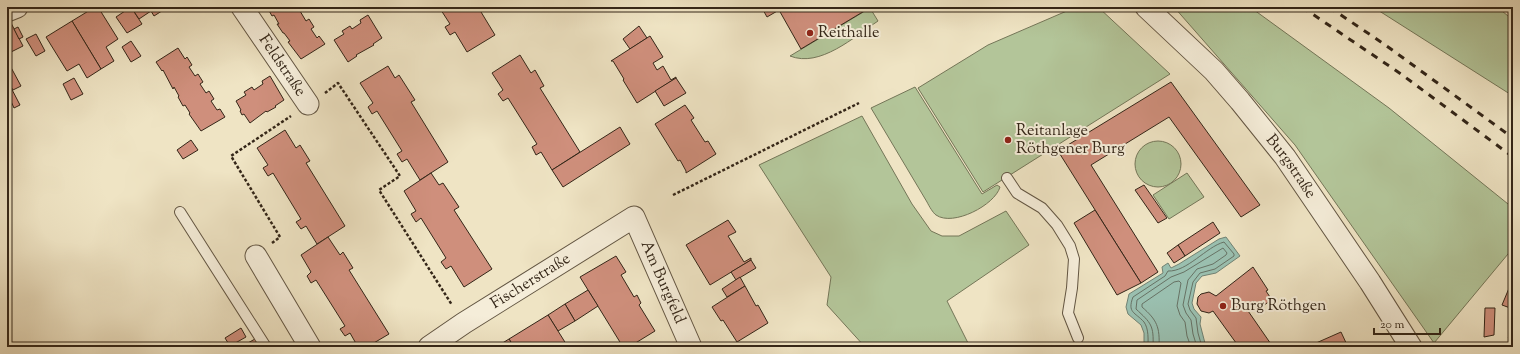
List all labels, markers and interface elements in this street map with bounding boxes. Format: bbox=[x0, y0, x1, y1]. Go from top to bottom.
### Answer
place label: Reithalle bbox=[818, 22, 879, 45]
marker: Reithalle bbox=[805, 28, 815, 38]
street label: Feldstraße bbox=[253, 30, 311, 101]
place label: Reitanlage Röthgener Burg bbox=[1016, 120, 1125, 161]
street label: Burgstraße bbox=[1260, 130, 1322, 203]
marker: Reitanlage Röthgener Burg bbox=[1003, 135, 1013, 145]
street label: Am Burgfeld bbox=[634, 237, 691, 327]
street label: Fischerstraße bbox=[486, 248, 575, 315]
place label: Burg Röthgen bbox=[1231, 295, 1327, 318]
marker: Burg Röthgen bbox=[1218, 301, 1228, 311]
scale bar bbox=[1374, 310, 1440, 336]
text: 20 m bbox=[1380, 316, 1405, 334]

